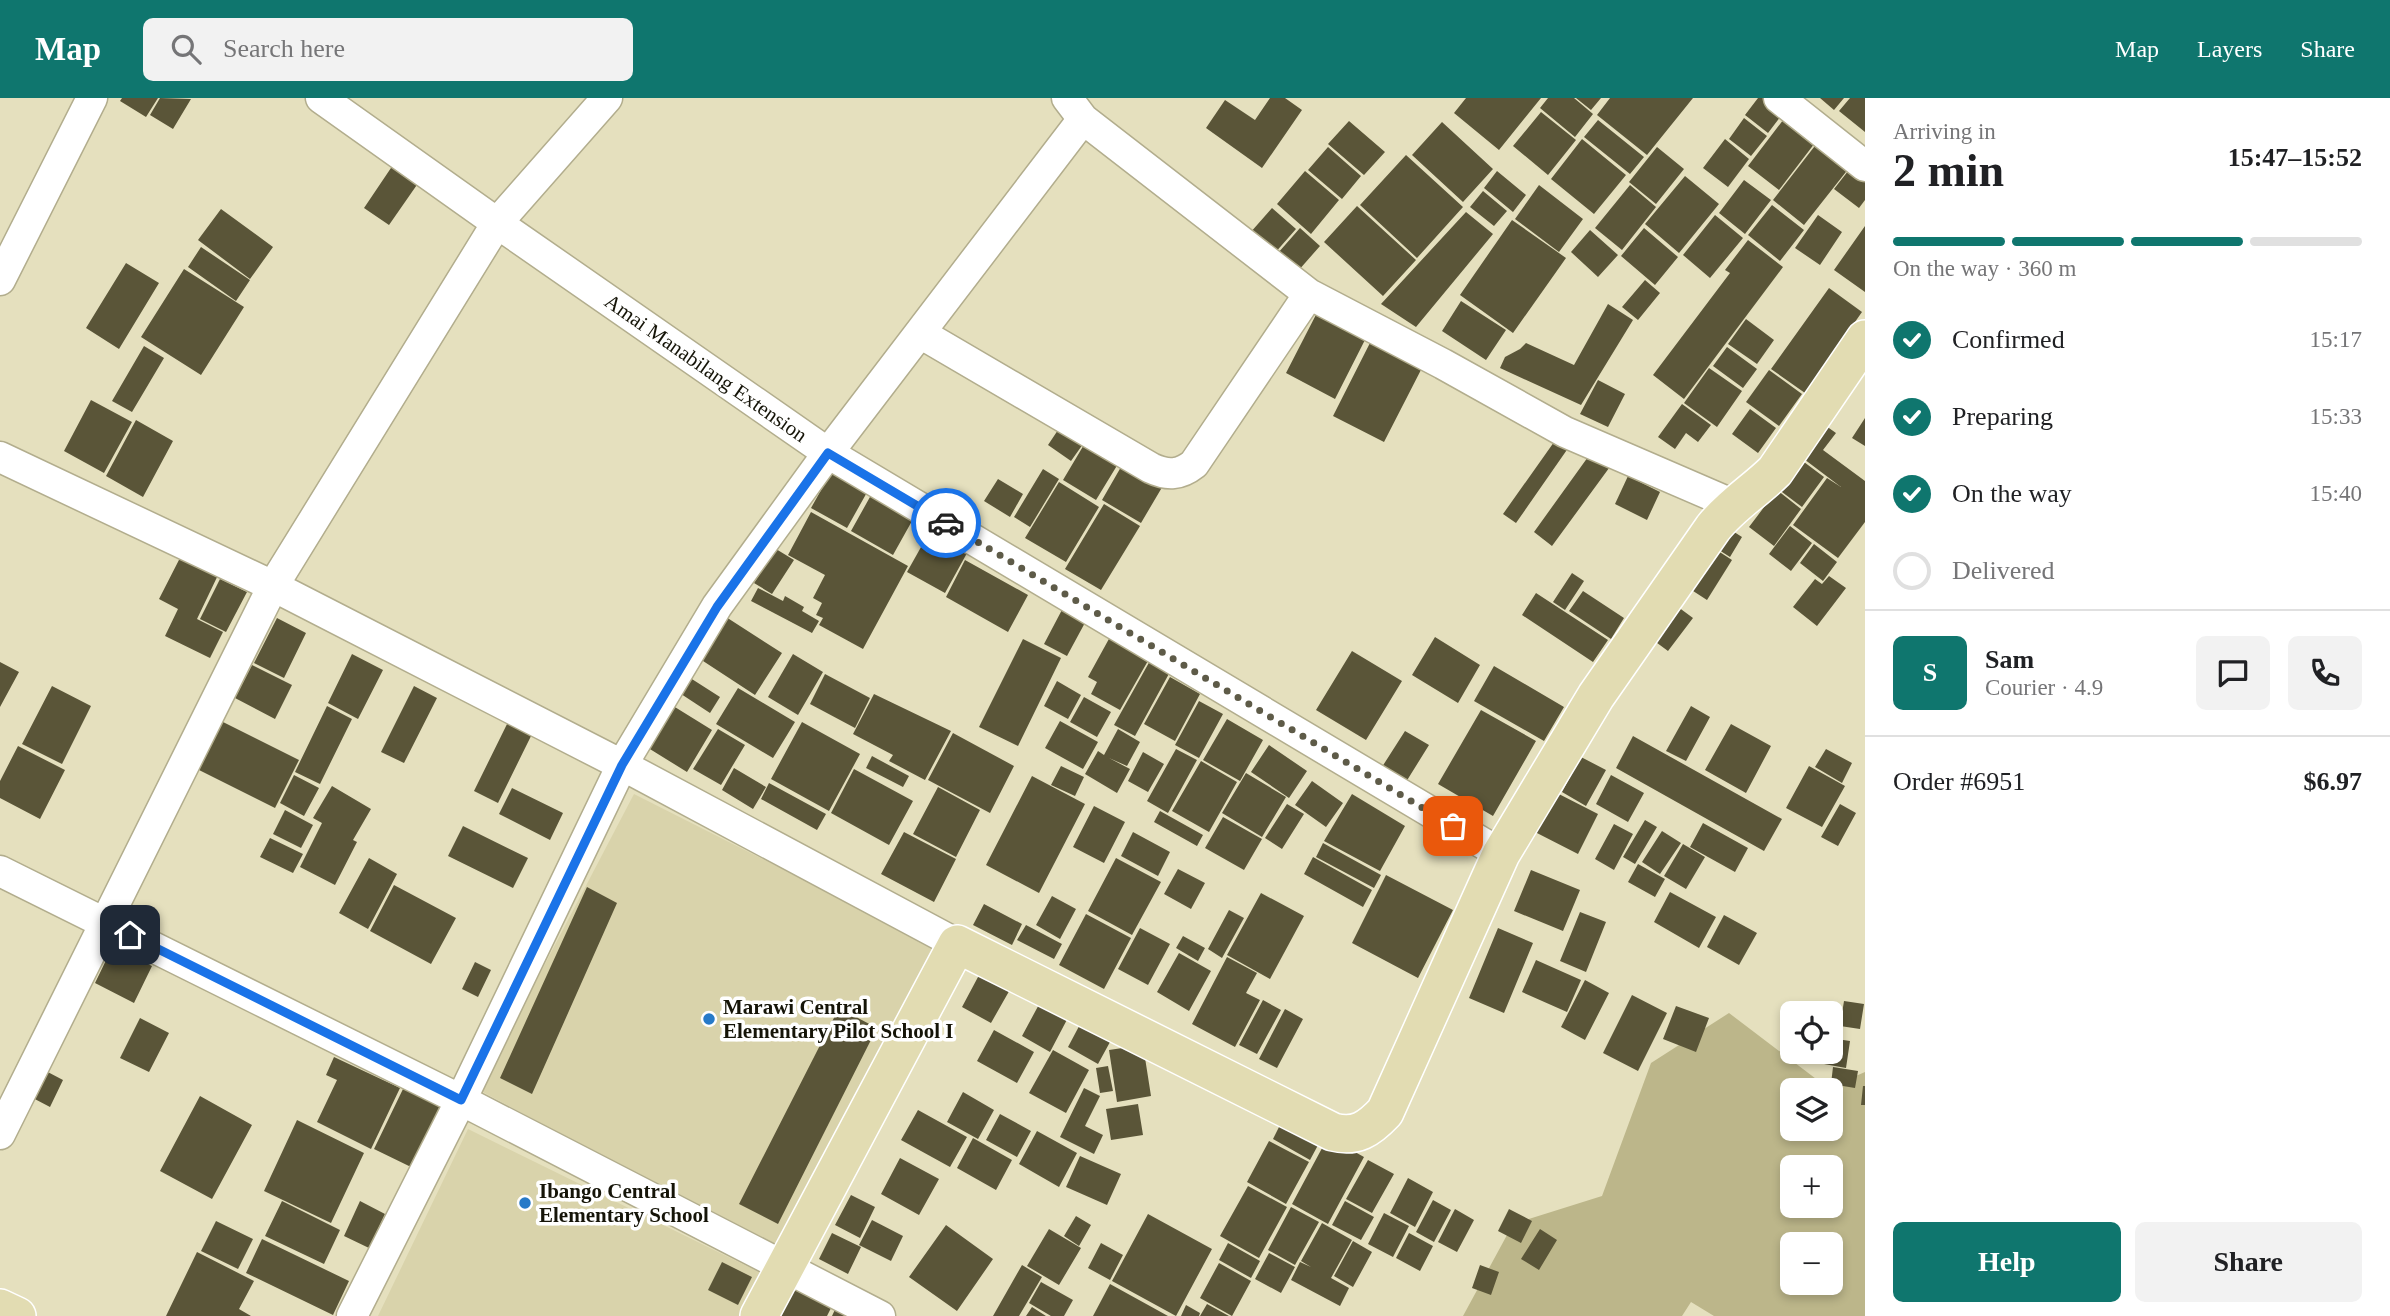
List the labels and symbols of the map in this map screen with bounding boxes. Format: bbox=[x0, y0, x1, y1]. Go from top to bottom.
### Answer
street label: Amai Manabilang Extension bbox=[600, 289, 812, 447]
courier bbox=[911, 488, 981, 558]
pin bbox=[1423, 796, 1483, 856]
pin bbox=[100, 905, 160, 965]
place label: Marawi Central Elementary Pilot School I bbox=[723, 995, 953, 1043]
marker: Marawi Central Elementary Pilot School I bbox=[701, 1011, 717, 1027]
place label: Ibango Central Elementary School bbox=[539, 1179, 709, 1227]
marker: Ibango Central Elementary School bbox=[517, 1195, 533, 1211]

